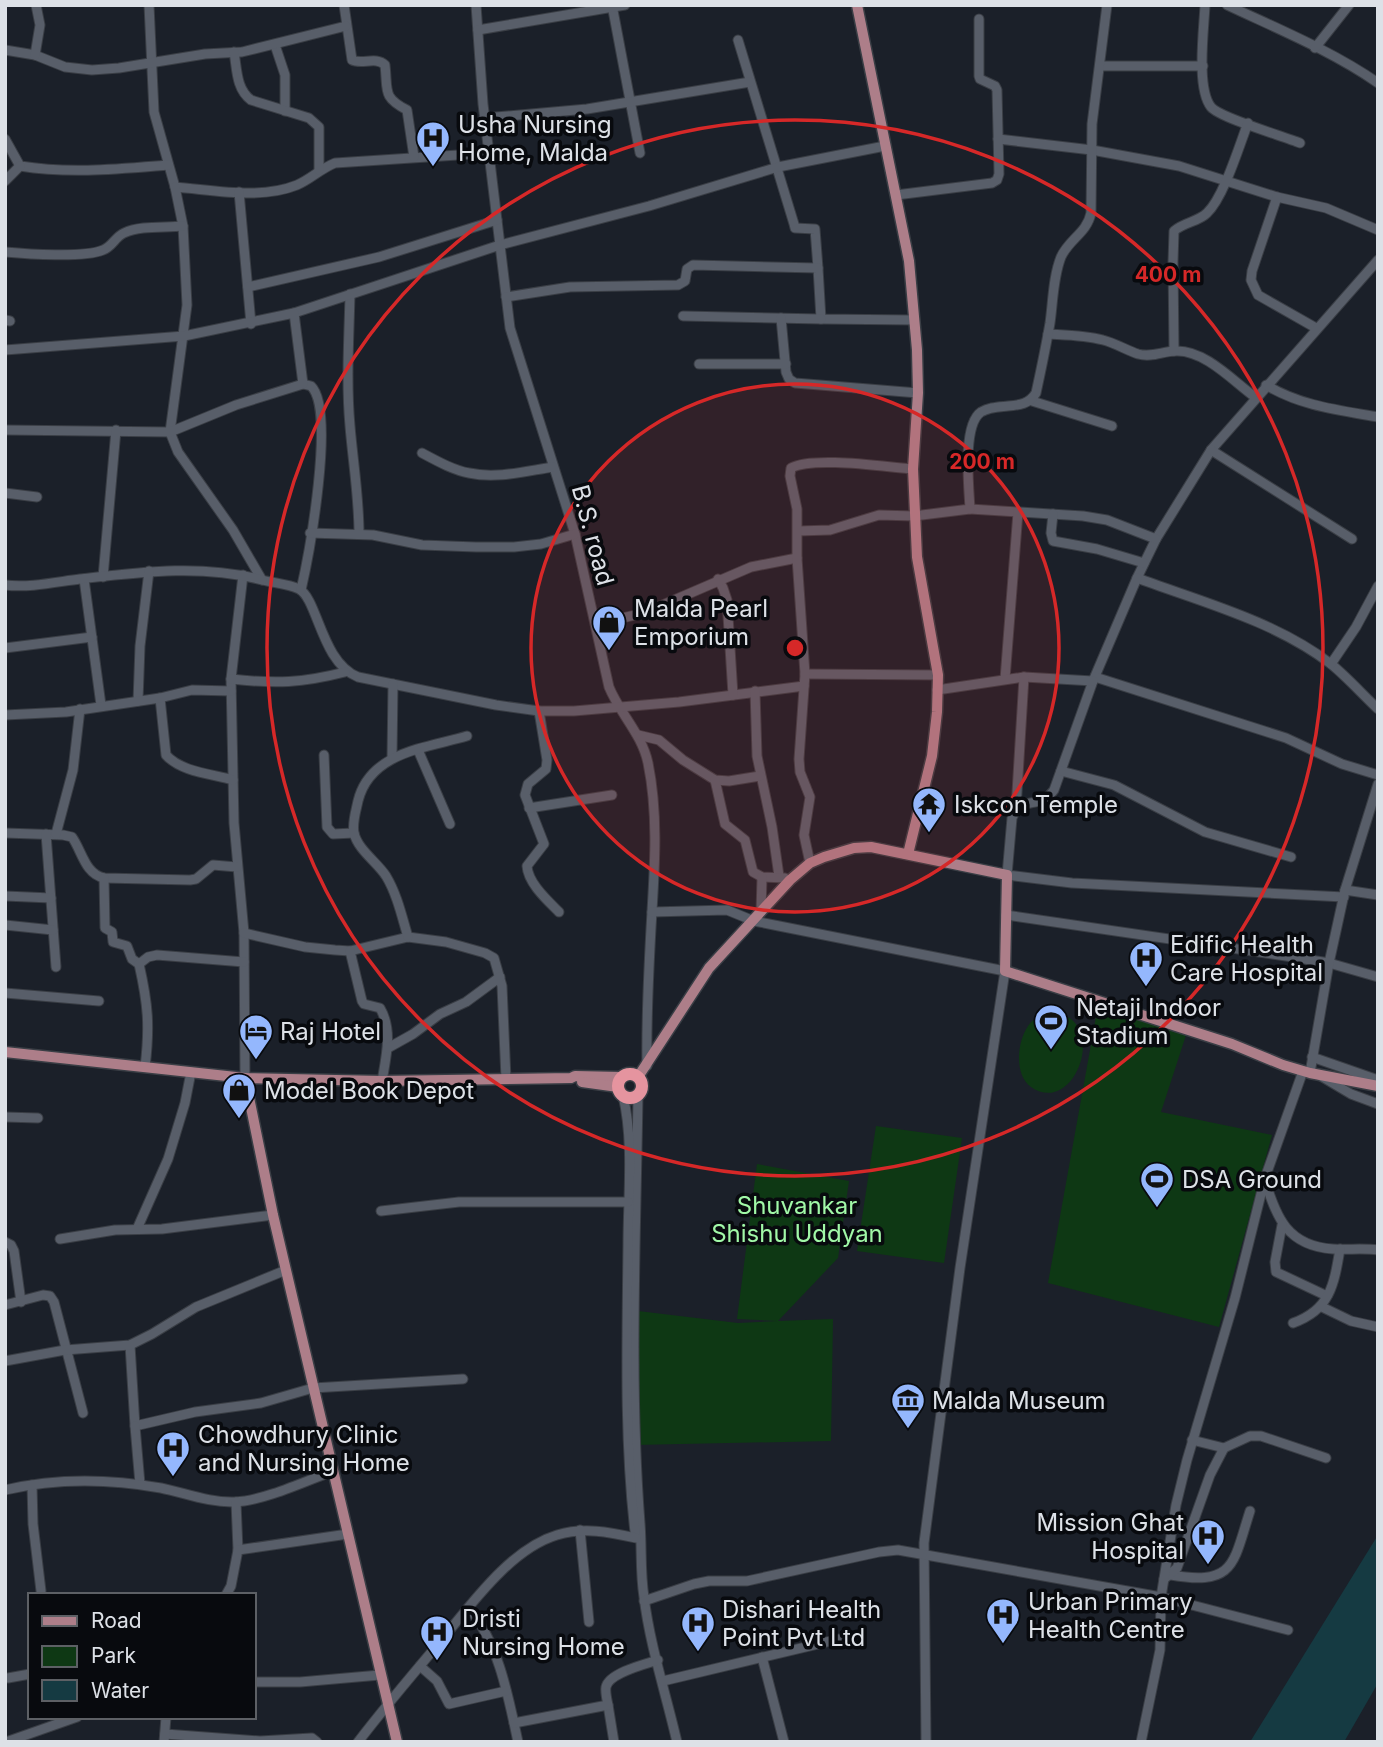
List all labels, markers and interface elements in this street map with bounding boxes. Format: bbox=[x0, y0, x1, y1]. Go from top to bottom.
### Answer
place label: Usha Nursing Home, Malda bbox=[458, 110, 612, 167]
hospital icon: Usha Nursing Home, Malda bbox=[414, 119, 452, 168]
text: 400 m bbox=[1135, 262, 1201, 287]
text: 200 m bbox=[949, 449, 1015, 474]
street label: B.S. road bbox=[566, 481, 620, 589]
place label: Malda Pearl Emporium bbox=[634, 594, 768, 651]
shop icon: Malda Pearl Emporium bbox=[590, 603, 628, 652]
centre of rings bbox=[783, 636, 807, 660]
temple icon: Iskcon Temple bbox=[910, 785, 948, 834]
place label: Iskcon Temple bbox=[954, 790, 1118, 819]
place label: Edific Health Care Hospital bbox=[1170, 930, 1323, 987]
hospital icon: Edific Health Care Hospital bbox=[1127, 939, 1165, 988]
place label: Netaji Indoor Stadium bbox=[1076, 993, 1221, 1050]
sports icon: Netaji Indoor Stadium bbox=[1032, 1002, 1070, 1051]
hotel icon: Raj Hotel bbox=[237, 1012, 275, 1061]
place label: Raj Hotel bbox=[280, 1017, 381, 1046]
shop icon: Model Book Depot bbox=[220, 1071, 258, 1120]
place label: Model Book Depot bbox=[264, 1076, 474, 1105]
sports icon: DSA Ground bbox=[1138, 1160, 1176, 1209]
place label: DSA Ground bbox=[1182, 1165, 1322, 1194]
park label: Shuvankar Shishu Uddyan bbox=[711, 1191, 883, 1248]
museum icon: Malda Museum bbox=[889, 1381, 927, 1430]
place label: Malda Museum bbox=[932, 1386, 1106, 1415]
place label: Chowdhury Clinic and Nursing Home bbox=[198, 1420, 410, 1477]
hospital icon: Chowdhury Clinic and Nursing Home bbox=[154, 1429, 192, 1478]
place label: Mission Ghat Hospital bbox=[1037, 1508, 1184, 1565]
hospital icon: Mission Ghat Hospital bbox=[1189, 1517, 1227, 1566]
place label: Urban Primary Health Centre bbox=[1028, 1587, 1193, 1644]
legend bbox=[28, 1593, 256, 1719]
place label: Dishari Health Point Pvt Ltd bbox=[722, 1595, 881, 1652]
hospital icon: Urban Primary Health Centre bbox=[984, 1596, 1022, 1645]
place label: Dristi Nursing Home bbox=[462, 1604, 625, 1661]
hospital icon: Dishari Health Point Pvt Ltd bbox=[679, 1604, 717, 1653]
text: Road bbox=[91, 1608, 142, 1633]
hospital icon: Dristi Nursing Home bbox=[418, 1613, 456, 1662]
text: Park bbox=[91, 1643, 136, 1668]
text: Water bbox=[91, 1678, 149, 1703]

